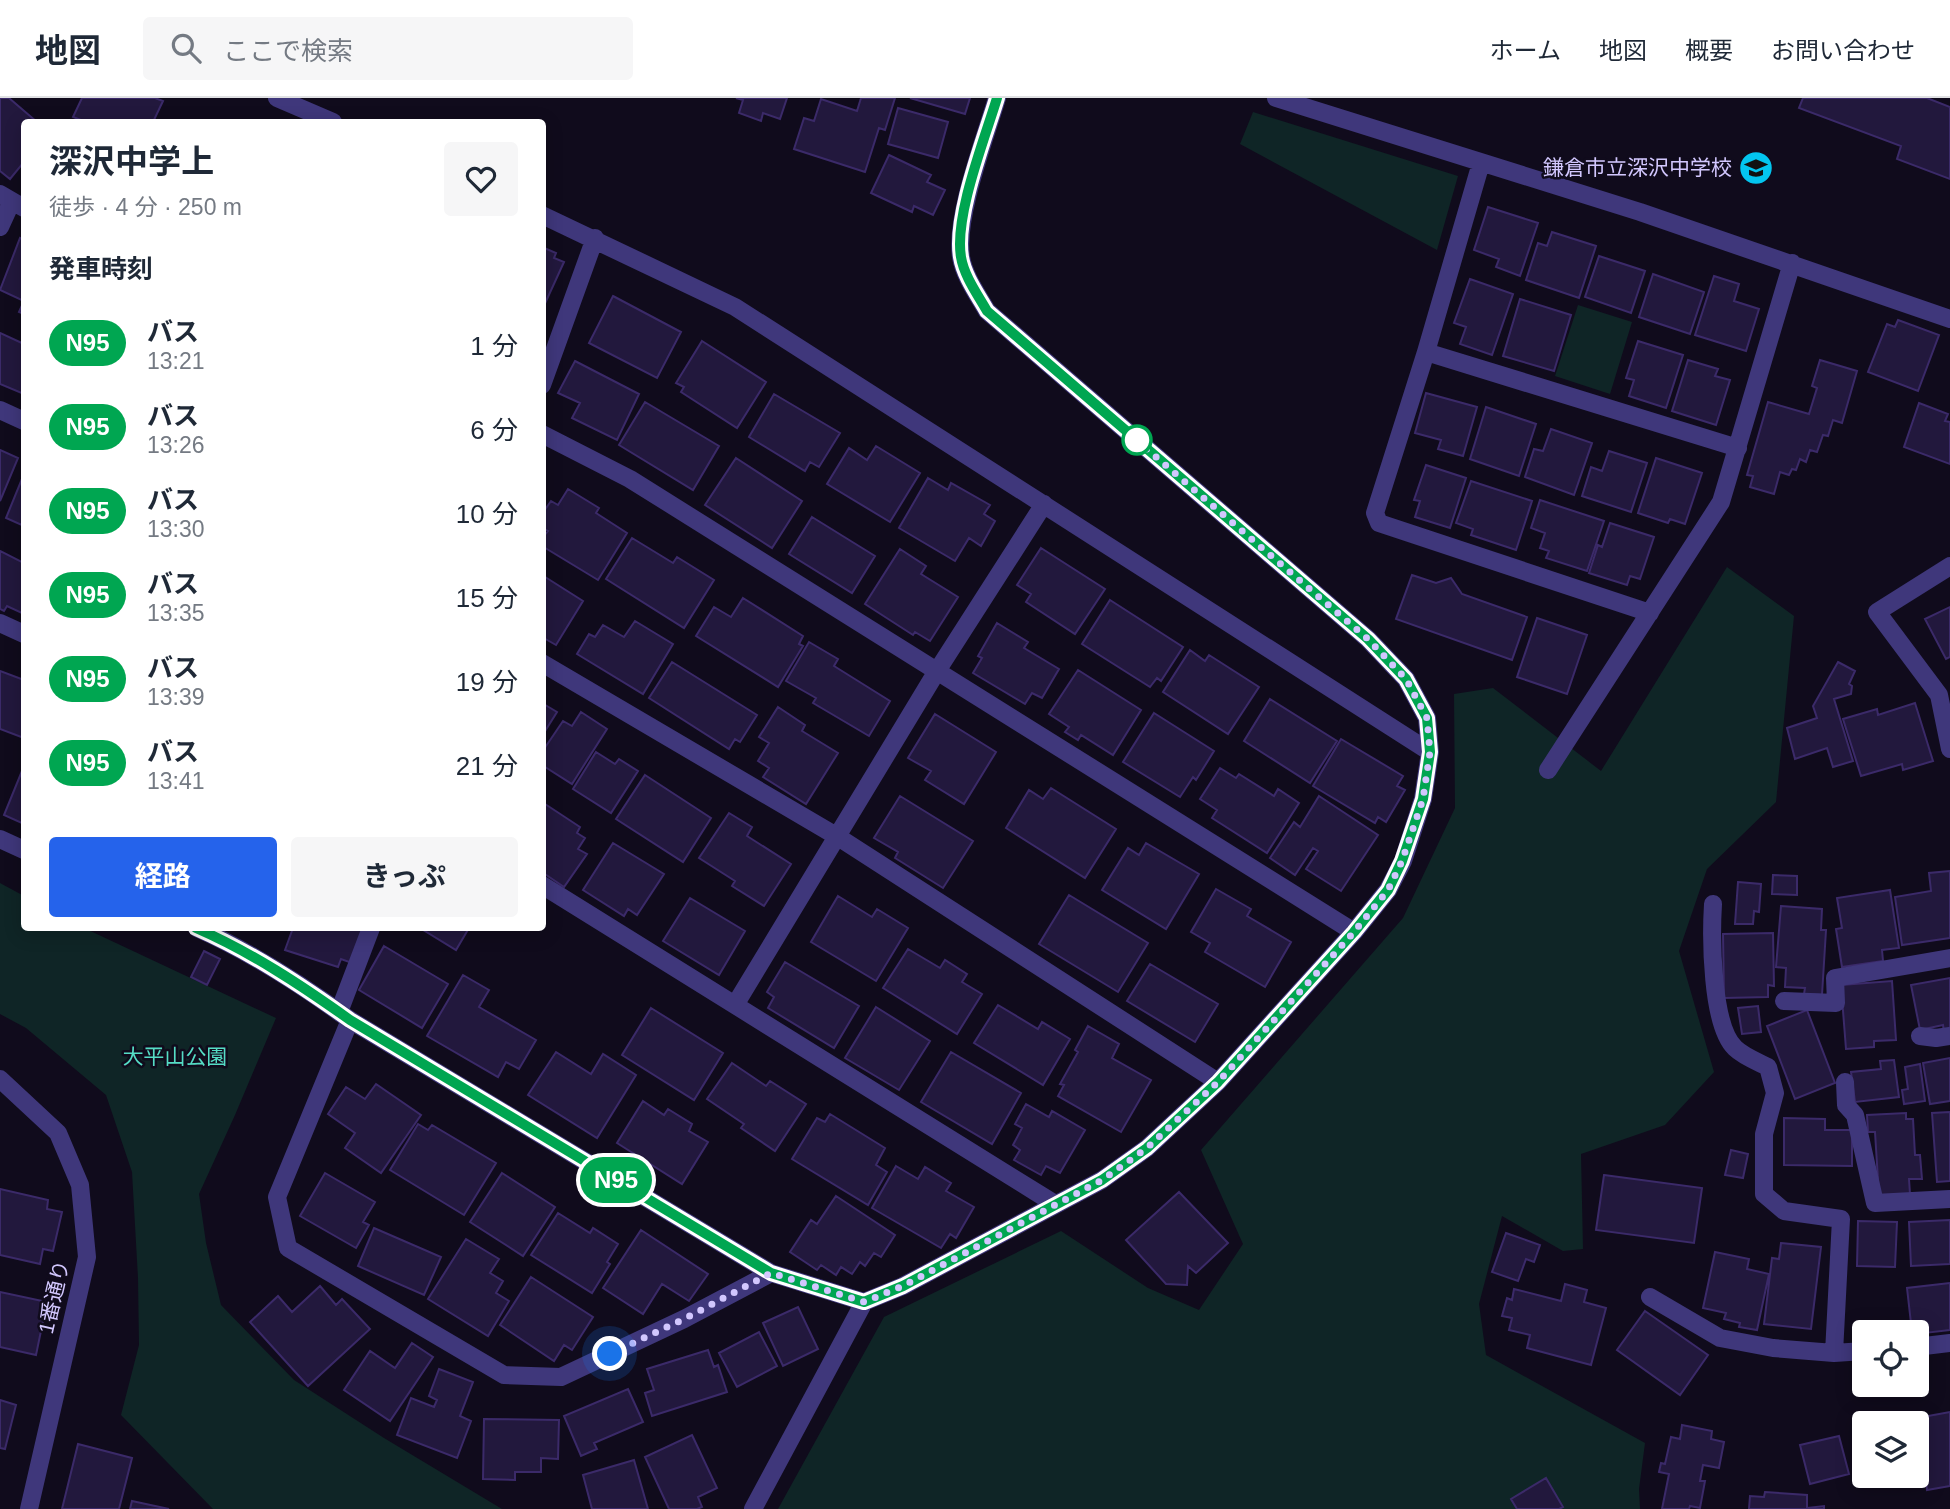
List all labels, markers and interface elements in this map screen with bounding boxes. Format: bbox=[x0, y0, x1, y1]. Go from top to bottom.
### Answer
search box bbox=[143, 17, 633, 80]
icon: search bbox=[167, 29, 205, 67]
text: 地図 bbox=[35, 32, 101, 69]
text: ここで検索 bbox=[223, 36, 353, 66]
text: ホーム bbox=[1490, 37, 1561, 64]
text: 地図 bbox=[1599, 37, 1647, 64]
text: 概要 bbox=[1685, 37, 1733, 64]
text: お問い合わせ bbox=[1771, 37, 1915, 64]
button: heart bbox=[444, 142, 518, 216]
text: 深沢中学上 bbox=[49, 143, 214, 180]
school or university icon: 鎌倉市立深沢中学校 bbox=[1737, 149, 1775, 187]
place label: 鎌倉市立深沢中学校 bbox=[1543, 156, 1732, 179]
text: 徒歩 · 4 分 · 250 m bbox=[49, 194, 242, 220]
text: 発車時刻 bbox=[49, 254, 153, 284]
text: バス bbox=[147, 317, 199, 347]
text: N95 bbox=[65, 329, 110, 356]
text: 1 分 bbox=[470, 331, 518, 361]
text: 13:21 bbox=[147, 348, 205, 374]
text: バス bbox=[147, 401, 199, 431]
text: N95 bbox=[65, 413, 110, 440]
text: 6 分 bbox=[470, 415, 518, 445]
unlabelled marker bbox=[1122, 425, 1152, 455]
text: 13:26 bbox=[147, 432, 205, 458]
text: バス bbox=[147, 485, 199, 515]
text: N95 bbox=[65, 497, 110, 524]
text: 10 分 bbox=[456, 499, 518, 529]
text: 13:30 bbox=[147, 516, 205, 542]
text: バス bbox=[147, 569, 199, 599]
text: N95 bbox=[65, 581, 110, 608]
text: 15 分 bbox=[456, 583, 518, 613]
text: 13:35 bbox=[147, 600, 205, 626]
text: バス bbox=[147, 653, 199, 683]
text: N95 bbox=[65, 665, 110, 692]
text: 19 分 bbox=[456, 667, 518, 697]
text: 13:39 bbox=[147, 684, 205, 710]
text: バス bbox=[147, 737, 199, 767]
text: N95 bbox=[65, 749, 110, 776]
text: 21 分 bbox=[456, 751, 518, 781]
text: 13:41 bbox=[147, 768, 205, 794]
button: 経路 bbox=[49, 837, 277, 917]
button: きっぷ bbox=[291, 837, 518, 917]
park label: 大平山公園 bbox=[123, 1045, 228, 1068]
line badge: N95 bbox=[576, 1157, 656, 1203]
text: N95 bbox=[594, 1166, 638, 1193]
street label: 1番通り bbox=[34, 1258, 73, 1336]
map controls bbox=[1852, 1320, 1929, 1488]
button: locate bbox=[1852, 1320, 1929, 1397]
your location bbox=[592, 1336, 627, 1371]
button: layers bbox=[1852, 1411, 1929, 1488]

